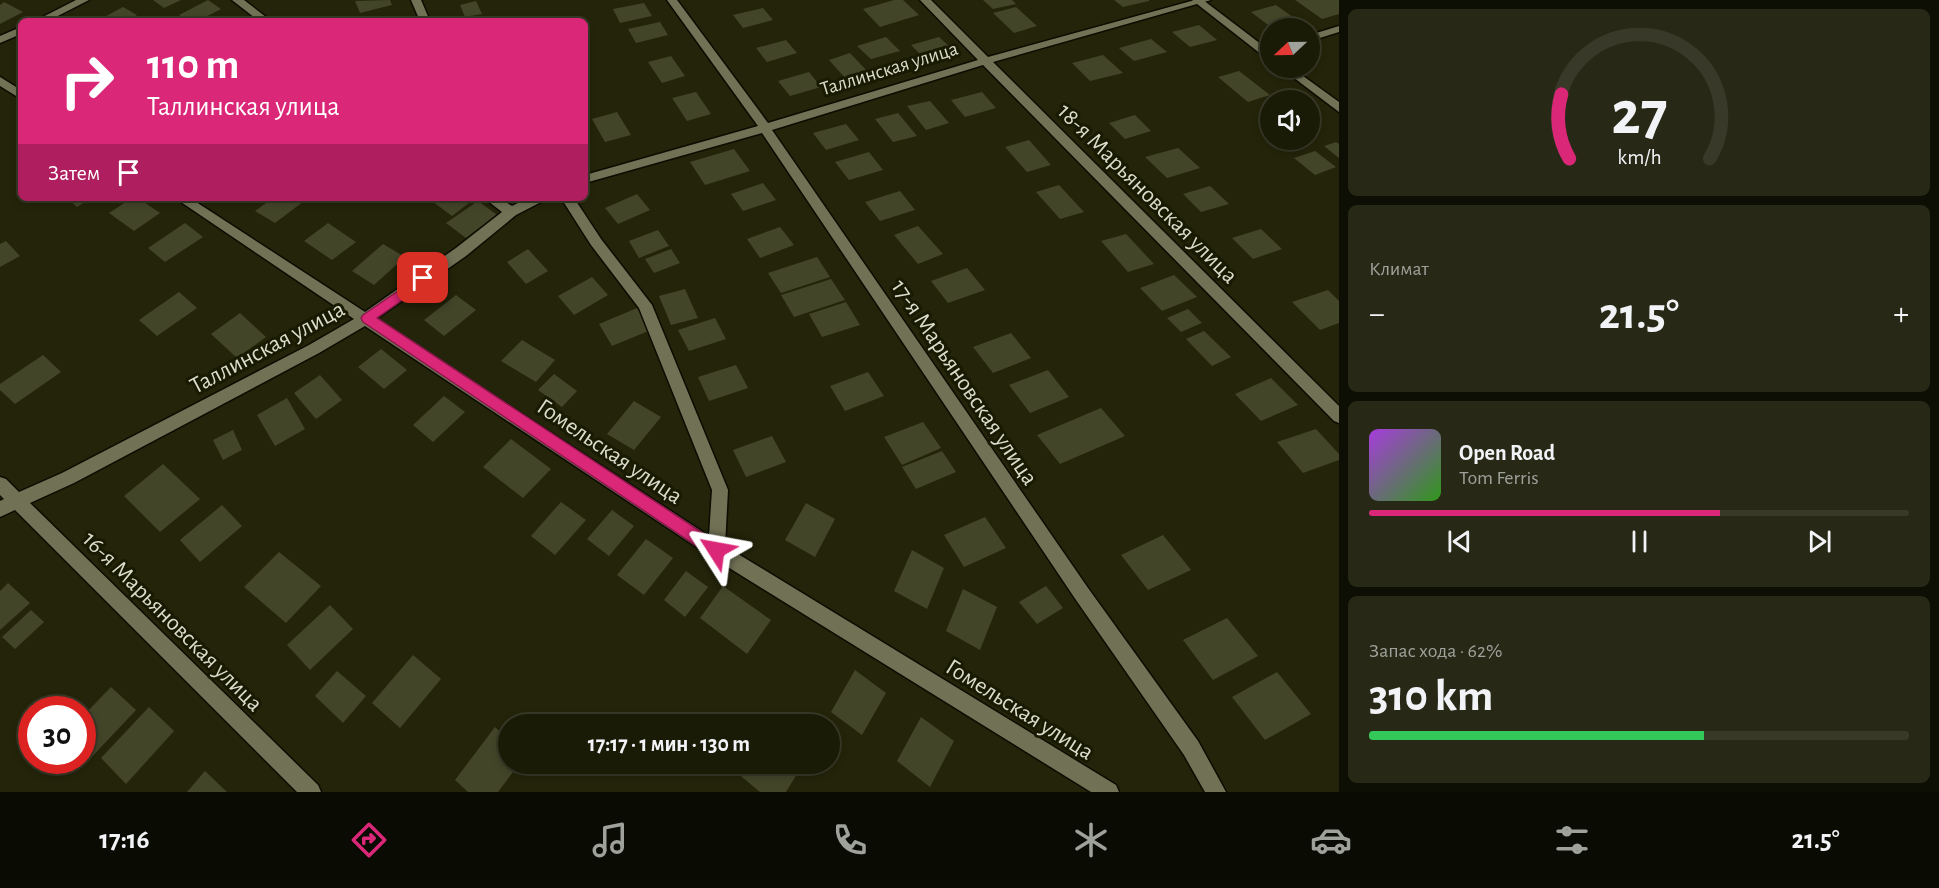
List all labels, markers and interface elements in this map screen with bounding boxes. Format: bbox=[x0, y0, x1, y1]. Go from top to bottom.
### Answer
north arrow bbox=[1260, 18, 1320, 78]
map controls bbox=[1260, 18, 1320, 150]
street label: Таллинская улица bbox=[818, 39, 960, 99]
icon: right bbox=[48, 42, 126, 120]
text: 110 m bbox=[147, 44, 239, 86]
text: 27 bbox=[1611, 84, 1667, 146]
button: sound bbox=[1260, 90, 1320, 150]
text: Таллинская улица bbox=[147, 93, 340, 120]
street label: 18-я Марьяновская улица bbox=[1053, 99, 1242, 288]
text: km/h bbox=[1617, 148, 1661, 169]
icon: arrive bbox=[112, 156, 145, 189]
text: Затем bbox=[48, 162, 100, 184]
pin bbox=[397, 252, 448, 303]
text: Климат bbox=[1369, 259, 1429, 279]
icon: arrive bbox=[406, 261, 439, 294]
street label: 17-я Марьяновская улица bbox=[887, 275, 1042, 490]
text: 21.5° bbox=[1599, 292, 1679, 337]
street label: Таллинская улица bbox=[186, 297, 349, 399]
text: − bbox=[1369, 298, 1385, 331]
text: + bbox=[1893, 298, 1909, 331]
street label: Гомельская улица bbox=[533, 395, 686, 509]
text: Open Road bbox=[1459, 442, 1555, 464]
text: Tom Ferris bbox=[1459, 468, 1539, 488]
position arrow bbox=[684, 518, 748, 582]
icon: previous bbox=[1443, 525, 1476, 558]
icon: pause bbox=[1623, 525, 1656, 558]
icon: next bbox=[1803, 525, 1836, 558]
street label: 16-я Марьяновская улица bbox=[78, 527, 267, 716]
text: Запас хода · 62% bbox=[1369, 641, 1503, 661]
street label: Гомельская улица bbox=[941, 655, 1098, 765]
text: 310 km bbox=[1369, 674, 1493, 719]
speed limit sign: 30 bbox=[18, 696, 96, 774]
text: 17:17 · 1 мин · 130 m bbox=[588, 733, 750, 755]
icon: directions bbox=[348, 819, 390, 861]
icon: music bbox=[589, 819, 631, 861]
icon: phone bbox=[829, 819, 871, 861]
icon: climate bbox=[1070, 819, 1112, 861]
icon: car bbox=[1310, 819, 1352, 861]
icon: filters bbox=[1551, 819, 1593, 861]
text: 17:16 bbox=[99, 826, 150, 853]
text: 21.5° bbox=[1791, 826, 1840, 853]

